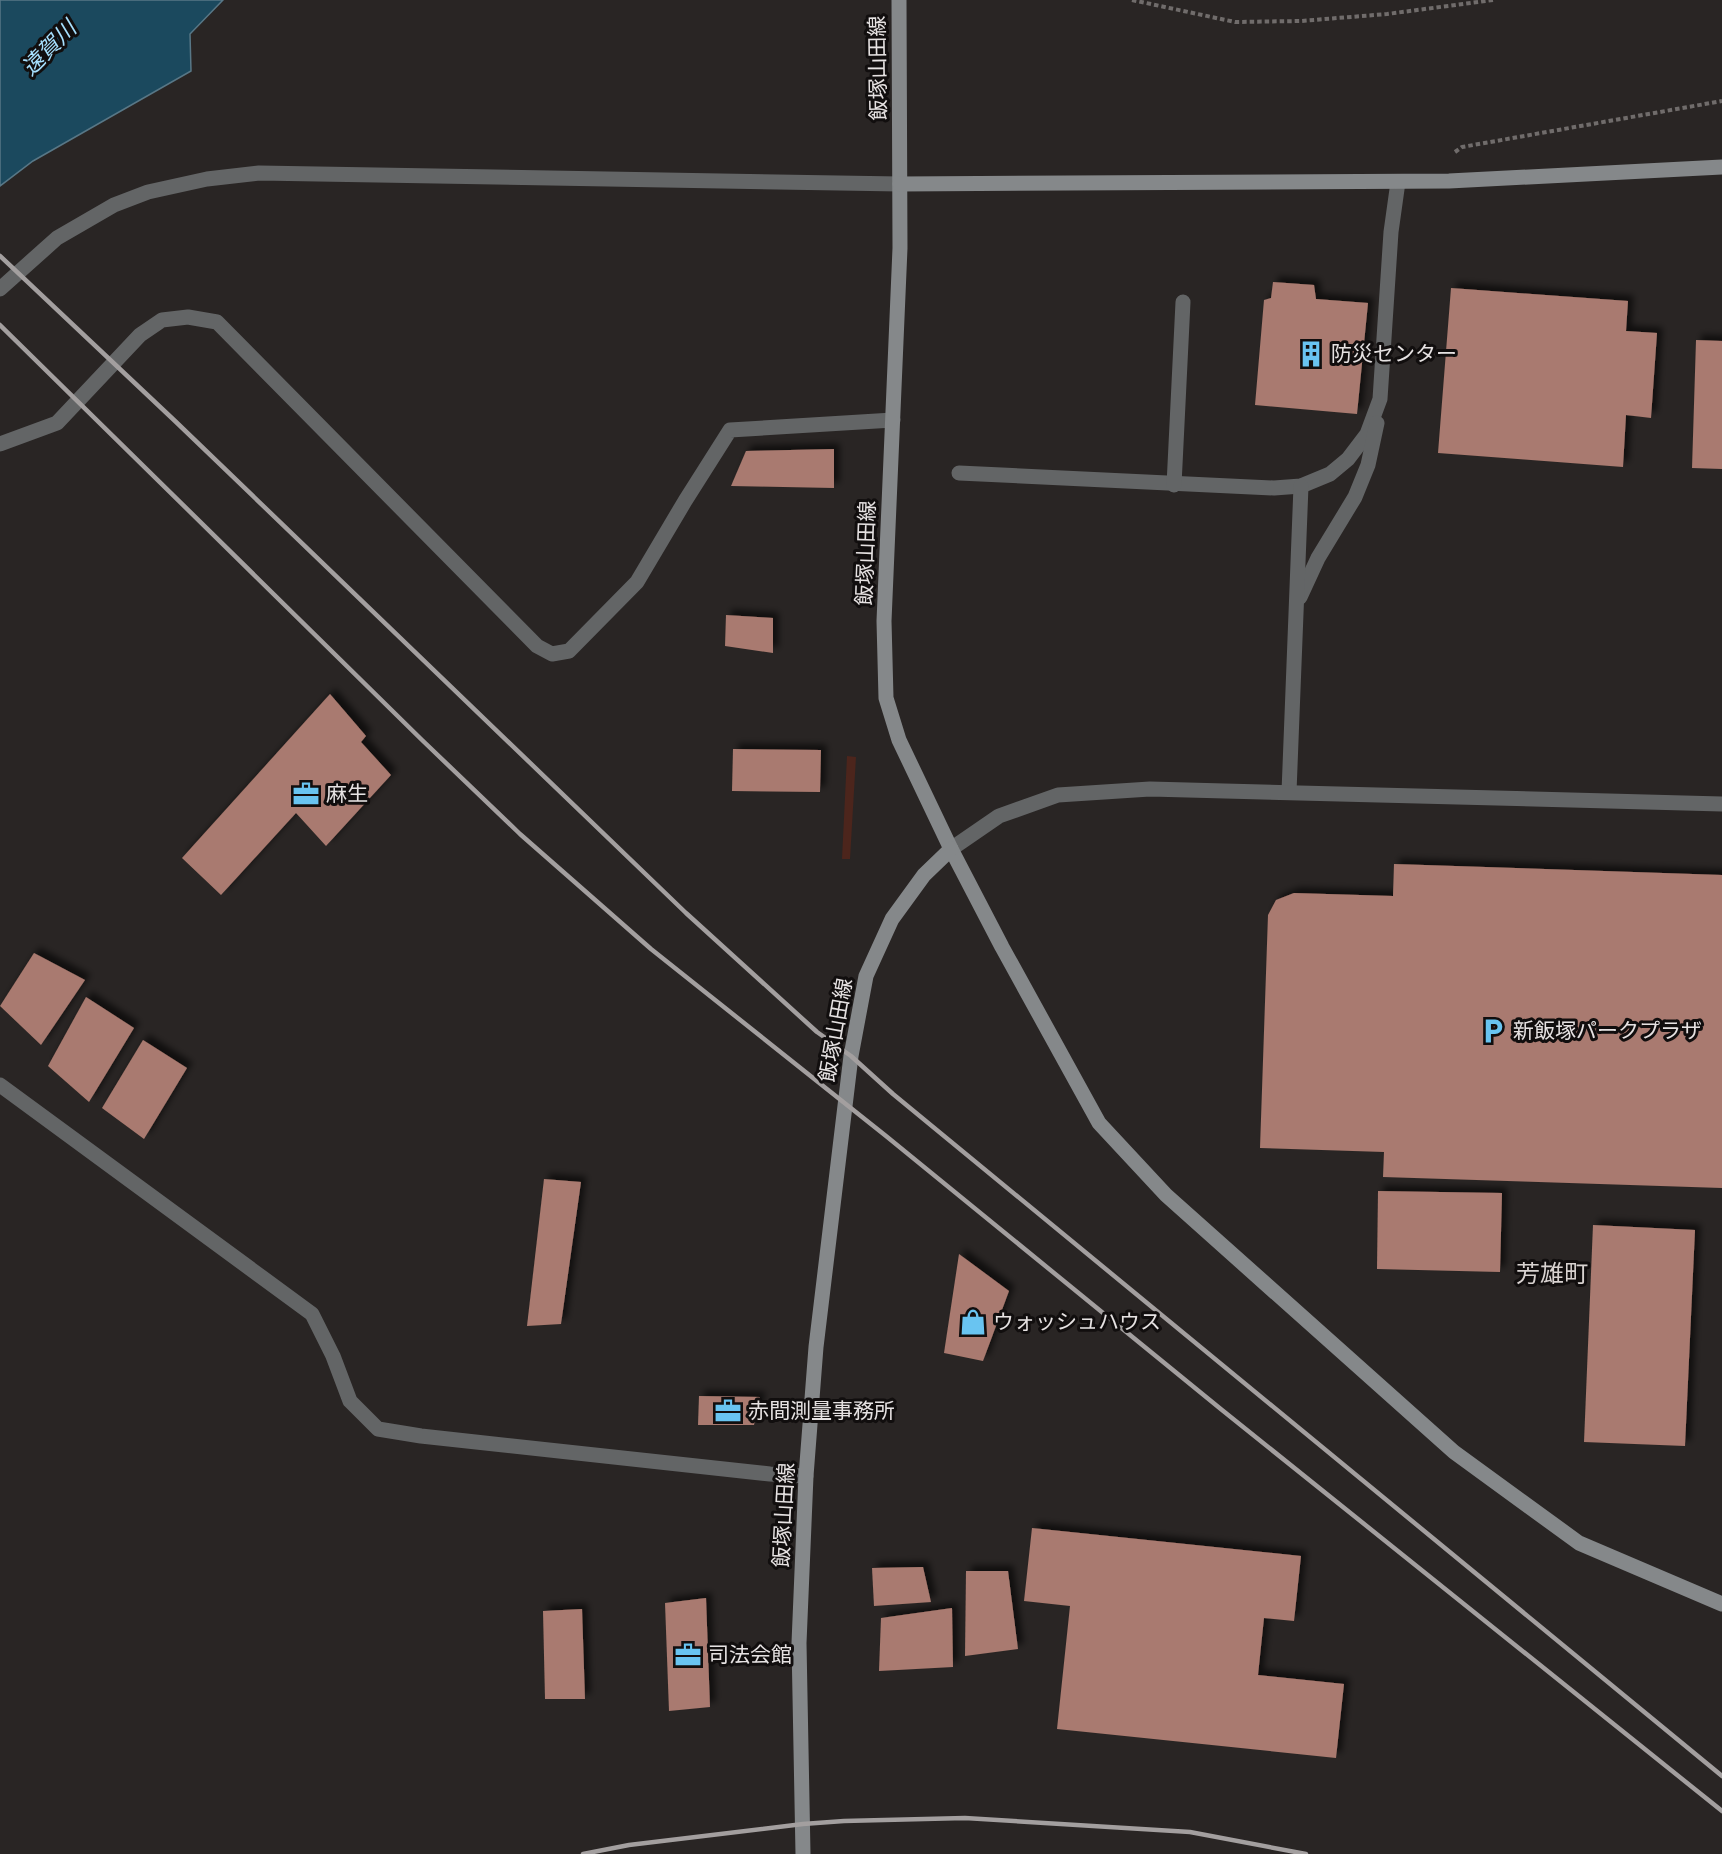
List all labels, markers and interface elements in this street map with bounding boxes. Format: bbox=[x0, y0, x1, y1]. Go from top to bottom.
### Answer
water label: 遠賀川 bbox=[16, 14, 83, 81]
street label: 飯塚山田線 bbox=[864, 15, 892, 121]
building icon: 防災センター bbox=[1296, 339, 1326, 369]
place label: 防災センター bbox=[1331, 341, 1457, 367]
street label: 飯塚山田線 bbox=[851, 500, 881, 606]
office icon: 麻生 bbox=[291, 779, 321, 809]
place label: 麻生 bbox=[326, 781, 368, 807]
street label: 飯塚山田線 bbox=[814, 976, 858, 1084]
parking icon: 新飯塚パークプラザ bbox=[1478, 1016, 1508, 1046]
place label: 新飯塚パークプラザ bbox=[1513, 1018, 1702, 1044]
district label: 芳雄町 bbox=[1516, 1259, 1588, 1289]
shop icon: ウォッシュハウス bbox=[958, 1307, 988, 1337]
place label: ウォッシュハウス bbox=[993, 1309, 1161, 1335]
office icon: 赤間測量事務所 bbox=[713, 1396, 743, 1426]
place label: 赤間測量事務所 bbox=[748, 1398, 895, 1424]
street label: 飯塚山田線 bbox=[768, 1462, 800, 1568]
office icon: 司法会館 bbox=[673, 1640, 703, 1670]
place label: 司法会館 bbox=[708, 1642, 792, 1668]

